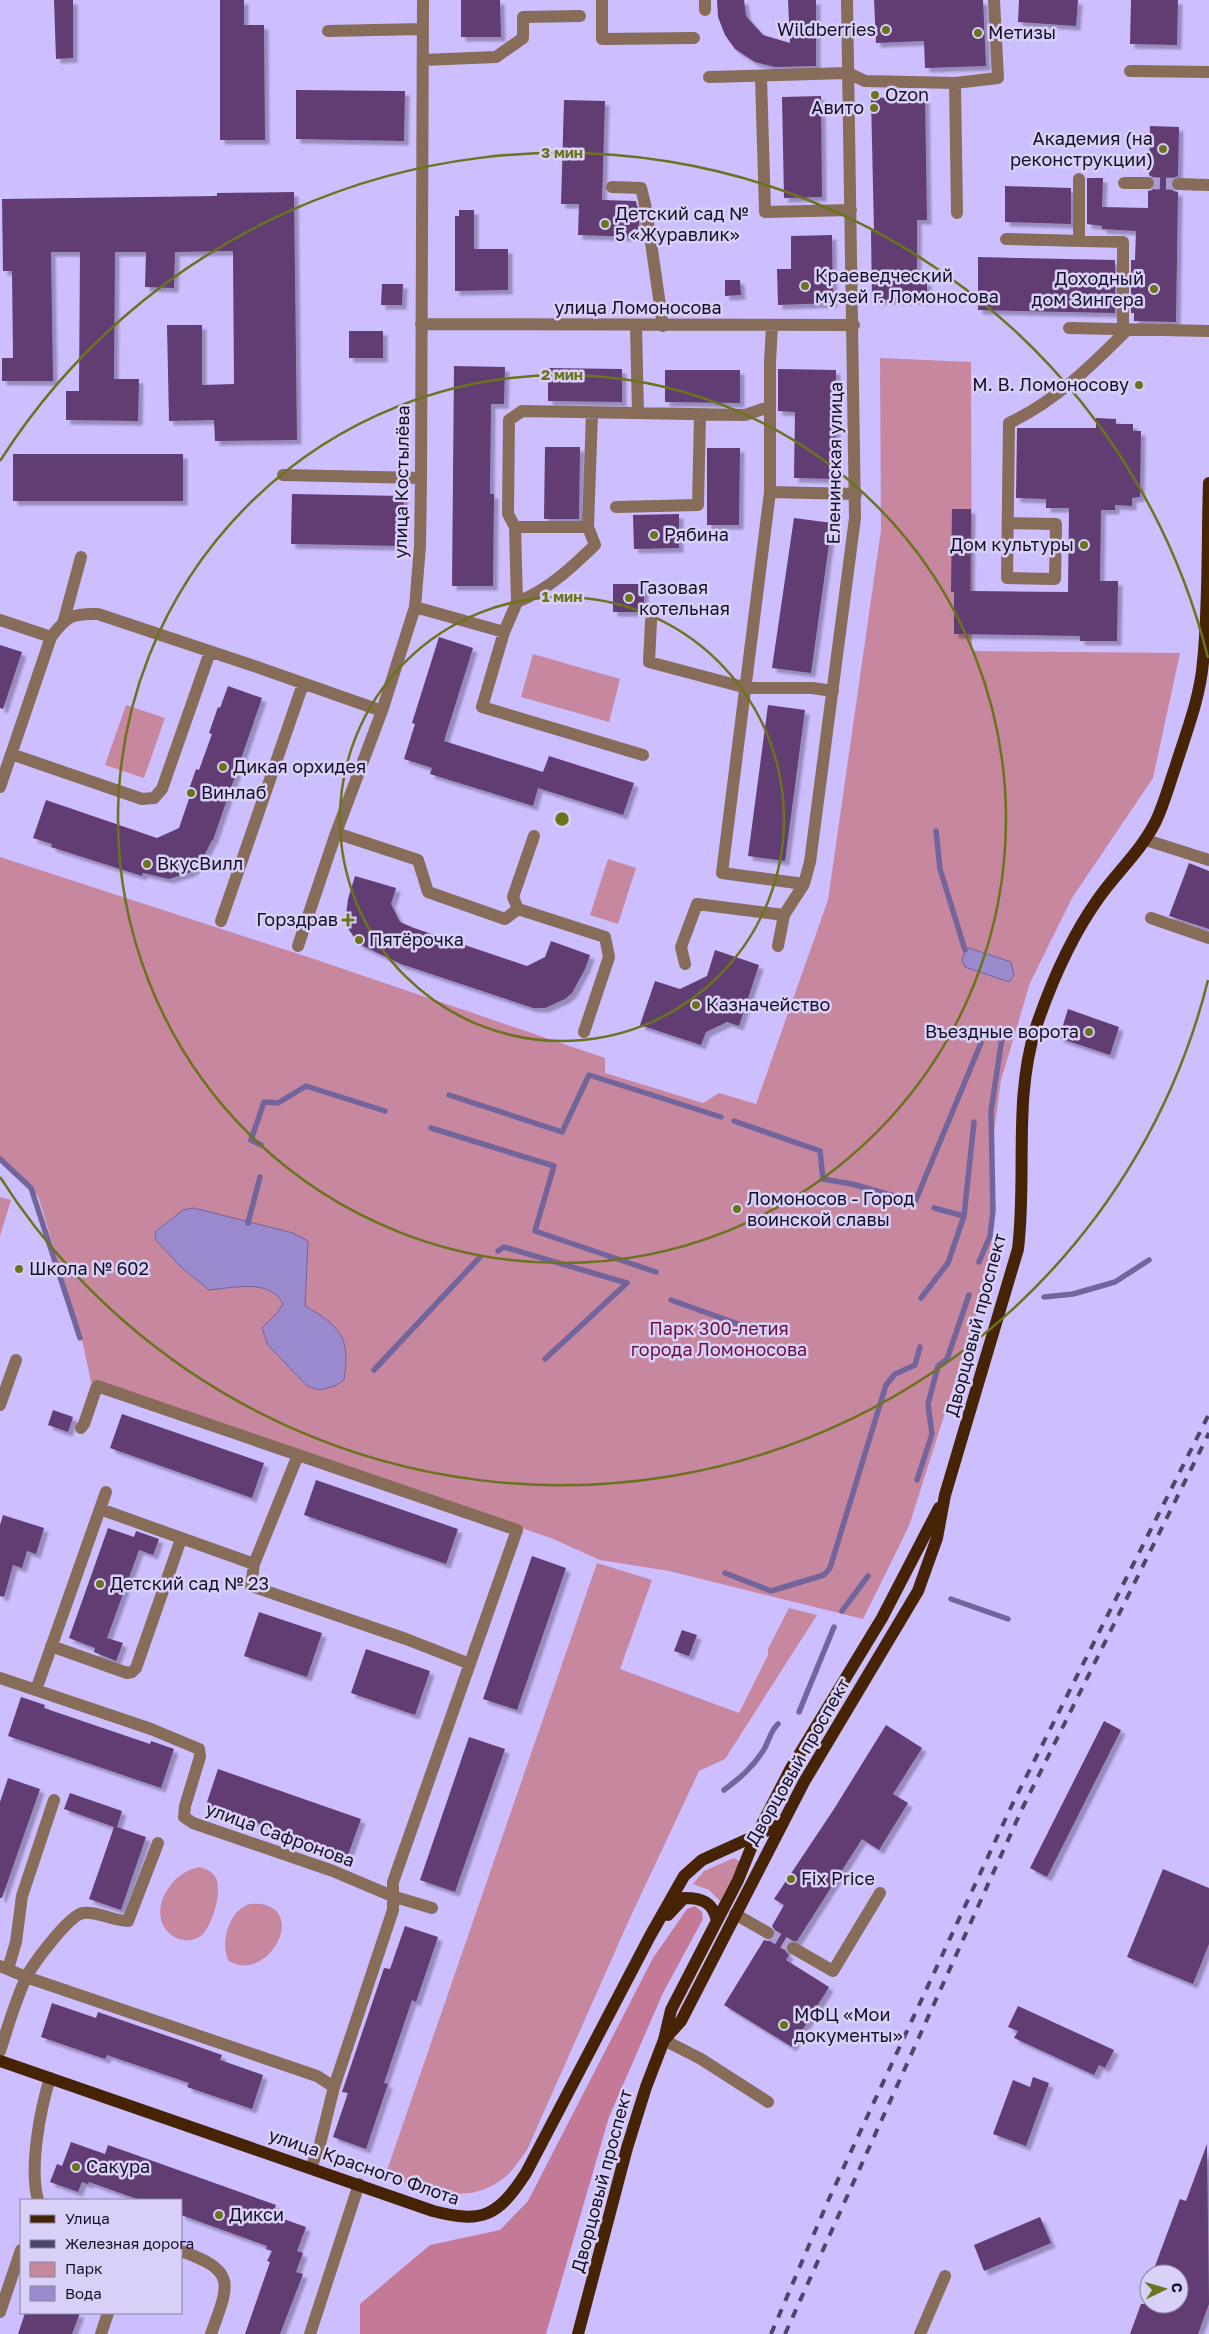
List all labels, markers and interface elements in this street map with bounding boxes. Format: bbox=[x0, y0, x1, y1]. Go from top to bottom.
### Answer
place label: Wildberries bbox=[777, 18, 876, 40]
place label: Метизы bbox=[988, 21, 1056, 43]
marker: Wildberries bbox=[880, 24, 892, 36]
marker: Метизы bbox=[972, 27, 984, 39]
place label: Ozon bbox=[885, 83, 929, 105]
marker: Ozon bbox=[869, 89, 881, 101]
place label: Авито bbox=[811, 96, 864, 118]
marker: Авито bbox=[868, 102, 880, 114]
place label: Академия (на реконструкции) bbox=[1010, 127, 1153, 170]
text: 3 мин bbox=[541, 143, 583, 161]
marker: Академия (на реконструкции) bbox=[1157, 143, 1169, 155]
place label: Детский сад № 5 «Журавлик» bbox=[615, 202, 749, 245]
marker: Детский сад № 5 «Журавлик» bbox=[599, 218, 611, 230]
place label: Краеведческий музей г. Ломоносова bbox=[815, 264, 999, 307]
place label: Доходный дом Зингера bbox=[1032, 267, 1144, 310]
marker: Краеведческий музей г. Ломоносова bbox=[799, 280, 811, 292]
marker: Доходный дом Зингера bbox=[1148, 283, 1160, 295]
street label: улица Ломоносова bbox=[554, 296, 722, 318]
text: 2 мин bbox=[541, 365, 583, 383]
place label: М. В. Ломоносову bbox=[972, 373, 1129, 395]
marker: М. В. Ломоносову bbox=[1133, 379, 1145, 391]
street label: Еленинская улица bbox=[822, 381, 846, 545]
street label: улица Костылёва bbox=[389, 405, 413, 559]
place label: Рябина bbox=[664, 523, 729, 545]
marker: Рябина bbox=[648, 529, 660, 541]
place label: Дом культуры bbox=[950, 533, 1074, 555]
marker: Дом культуры bbox=[1078, 539, 1090, 551]
place label: Газовая котельная bbox=[639, 576, 730, 619]
text: 1 мин bbox=[542, 587, 582, 605]
marker: Газовая котельная bbox=[623, 592, 635, 604]
place label: Дикая орхидея bbox=[233, 755, 366, 777]
marker: Дикая орхидея bbox=[217, 761, 229, 773]
place label: Винлаб bbox=[201, 781, 266, 803]
marker: Винлаб bbox=[185, 787, 197, 799]
centre of rings bbox=[553, 810, 571, 828]
place label: ВкусВилл bbox=[157, 852, 243, 874]
marker: ВкусВилл bbox=[141, 858, 153, 870]
place label: Горздрав bbox=[256, 908, 338, 930]
marker: Горздрав bbox=[342, 914, 354, 926]
place label: Пятёрочка bbox=[369, 928, 464, 950]
marker: Пятёрочка bbox=[353, 934, 365, 946]
place label: Казначейство bbox=[706, 993, 830, 1015]
marker: Казначейство bbox=[690, 999, 702, 1011]
place label: Въездные ворота bbox=[925, 1020, 1079, 1042]
marker: Въездные ворота bbox=[1083, 1026, 1095, 1038]
place label: Ломоносов - Город воинской славы bbox=[747, 1187, 914, 1230]
marker: Ломоносов - Город воинской славы bbox=[731, 1203, 743, 1215]
street label: Дворцовый проспект bbox=[940, 1231, 1010, 1419]
place label: Школа № 602 bbox=[29, 1257, 149, 1279]
marker: Школа № 602 bbox=[13, 1263, 25, 1275]
park label: Парк 300-летия города Ломоносова bbox=[631, 1317, 807, 1360]
place label: Детский сад № 23 bbox=[110, 1572, 269, 1594]
marker: Детский сад № 23 bbox=[94, 1578, 106, 1590]
street label: Дворцовый проспект bbox=[740, 1674, 854, 1849]
street label: улица Сафронова bbox=[203, 1797, 358, 1871]
place label: Fix Price bbox=[801, 1867, 875, 1889]
marker: Fix Price bbox=[785, 1873, 797, 1885]
place label: МФЦ «Мои документы» bbox=[794, 2003, 903, 2046]
marker: МФЦ «Мои документы» bbox=[778, 2019, 790, 2031]
street label: Дворцовый проспект bbox=[566, 2087, 636, 2275]
street label: улица Красного Флота bbox=[266, 2123, 463, 2209]
place label: Сакура bbox=[86, 2155, 150, 2177]
marker: Сакура bbox=[70, 2161, 82, 2173]
legend bbox=[20, 2199, 182, 2314]
place label: Дикси bbox=[229, 2203, 284, 2225]
text: Улица bbox=[65, 2209, 110, 2227]
marker: Дикси bbox=[213, 2209, 225, 2221]
text: Железная дорога bbox=[65, 2234, 194, 2252]
text: Парк bbox=[65, 2259, 103, 2277]
north arrow bbox=[1139, 2264, 1189, 2314]
text: С bbox=[1169, 2282, 1186, 2294]
text: Вода bbox=[65, 2284, 102, 2302]

